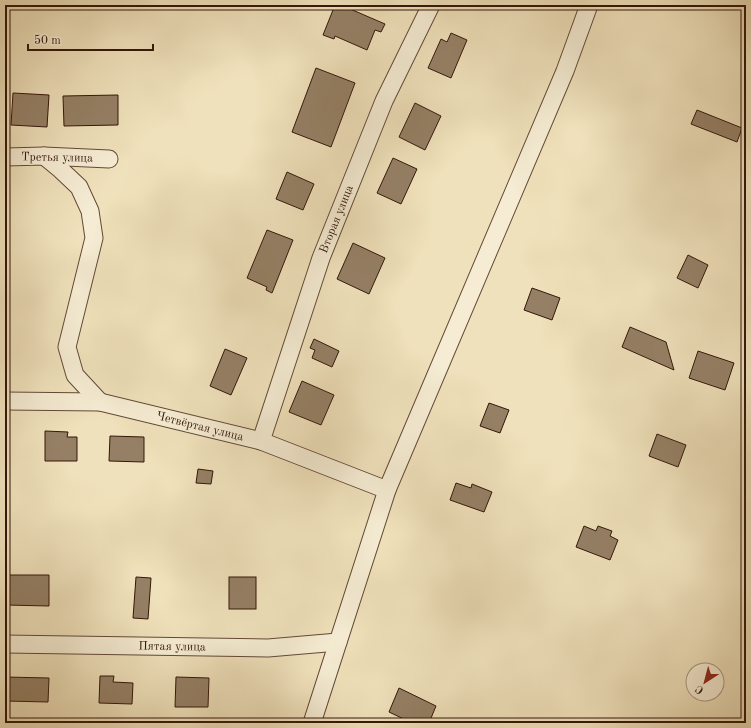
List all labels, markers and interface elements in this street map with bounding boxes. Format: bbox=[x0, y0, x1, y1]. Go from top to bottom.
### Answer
scale bar bbox=[28, 26, 153, 52]
text: 50 m bbox=[34, 34, 61, 47]
street label: Третья улица bbox=[21, 151, 93, 165]
street label: Вторая улица bbox=[318, 184, 356, 255]
street label: Четвёртая улица bbox=[155, 410, 245, 444]
street label: Пятая улица bbox=[138, 640, 206, 654]
north arrow bbox=[685, 662, 725, 702]
text: С bbox=[694, 682, 706, 695]

